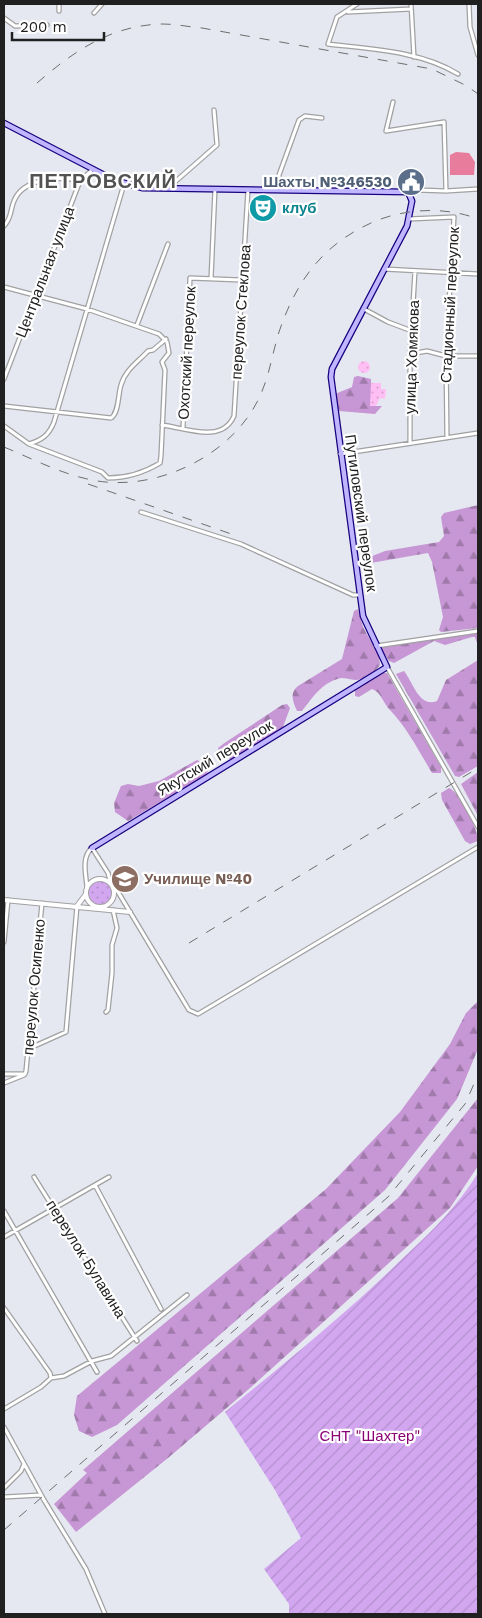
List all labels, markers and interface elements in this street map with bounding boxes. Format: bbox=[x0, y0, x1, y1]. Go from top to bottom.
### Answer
scale bar bbox=[12, 10, 105, 42]
text: 200 m bbox=[20, 18, 67, 36]
public building icon: Шахты №346530 bbox=[396, 167, 426, 197]
district label: ПЕТРОВСКИЙ bbox=[29, 169, 177, 193]
place label: Шахты №346530 bbox=[263, 173, 392, 191]
theatre icon: клуб bbox=[248, 193, 278, 223]
place label: клуб bbox=[282, 199, 317, 217]
street label: Центральная улица bbox=[12, 203, 79, 340]
street label: Стадионный переулок bbox=[437, 226, 463, 383]
street label: переулок Стеклова bbox=[227, 243, 255, 380]
street label: Охотский переулок bbox=[175, 285, 200, 420]
street label: улица Хомякова bbox=[401, 299, 423, 414]
street label: Путиловский переулок bbox=[341, 433, 381, 593]
street label: Якутский переулок bbox=[154, 716, 276, 800]
school or university icon: Училище №40 bbox=[110, 864, 140, 894]
place label: Училище №40 bbox=[144, 870, 252, 888]
street label: переулок Осипенко bbox=[19, 918, 49, 1056]
street label: переулок Булавина bbox=[42, 1197, 130, 1322]
park label: СНТ "Шахтер" bbox=[320, 1427, 420, 1445]

